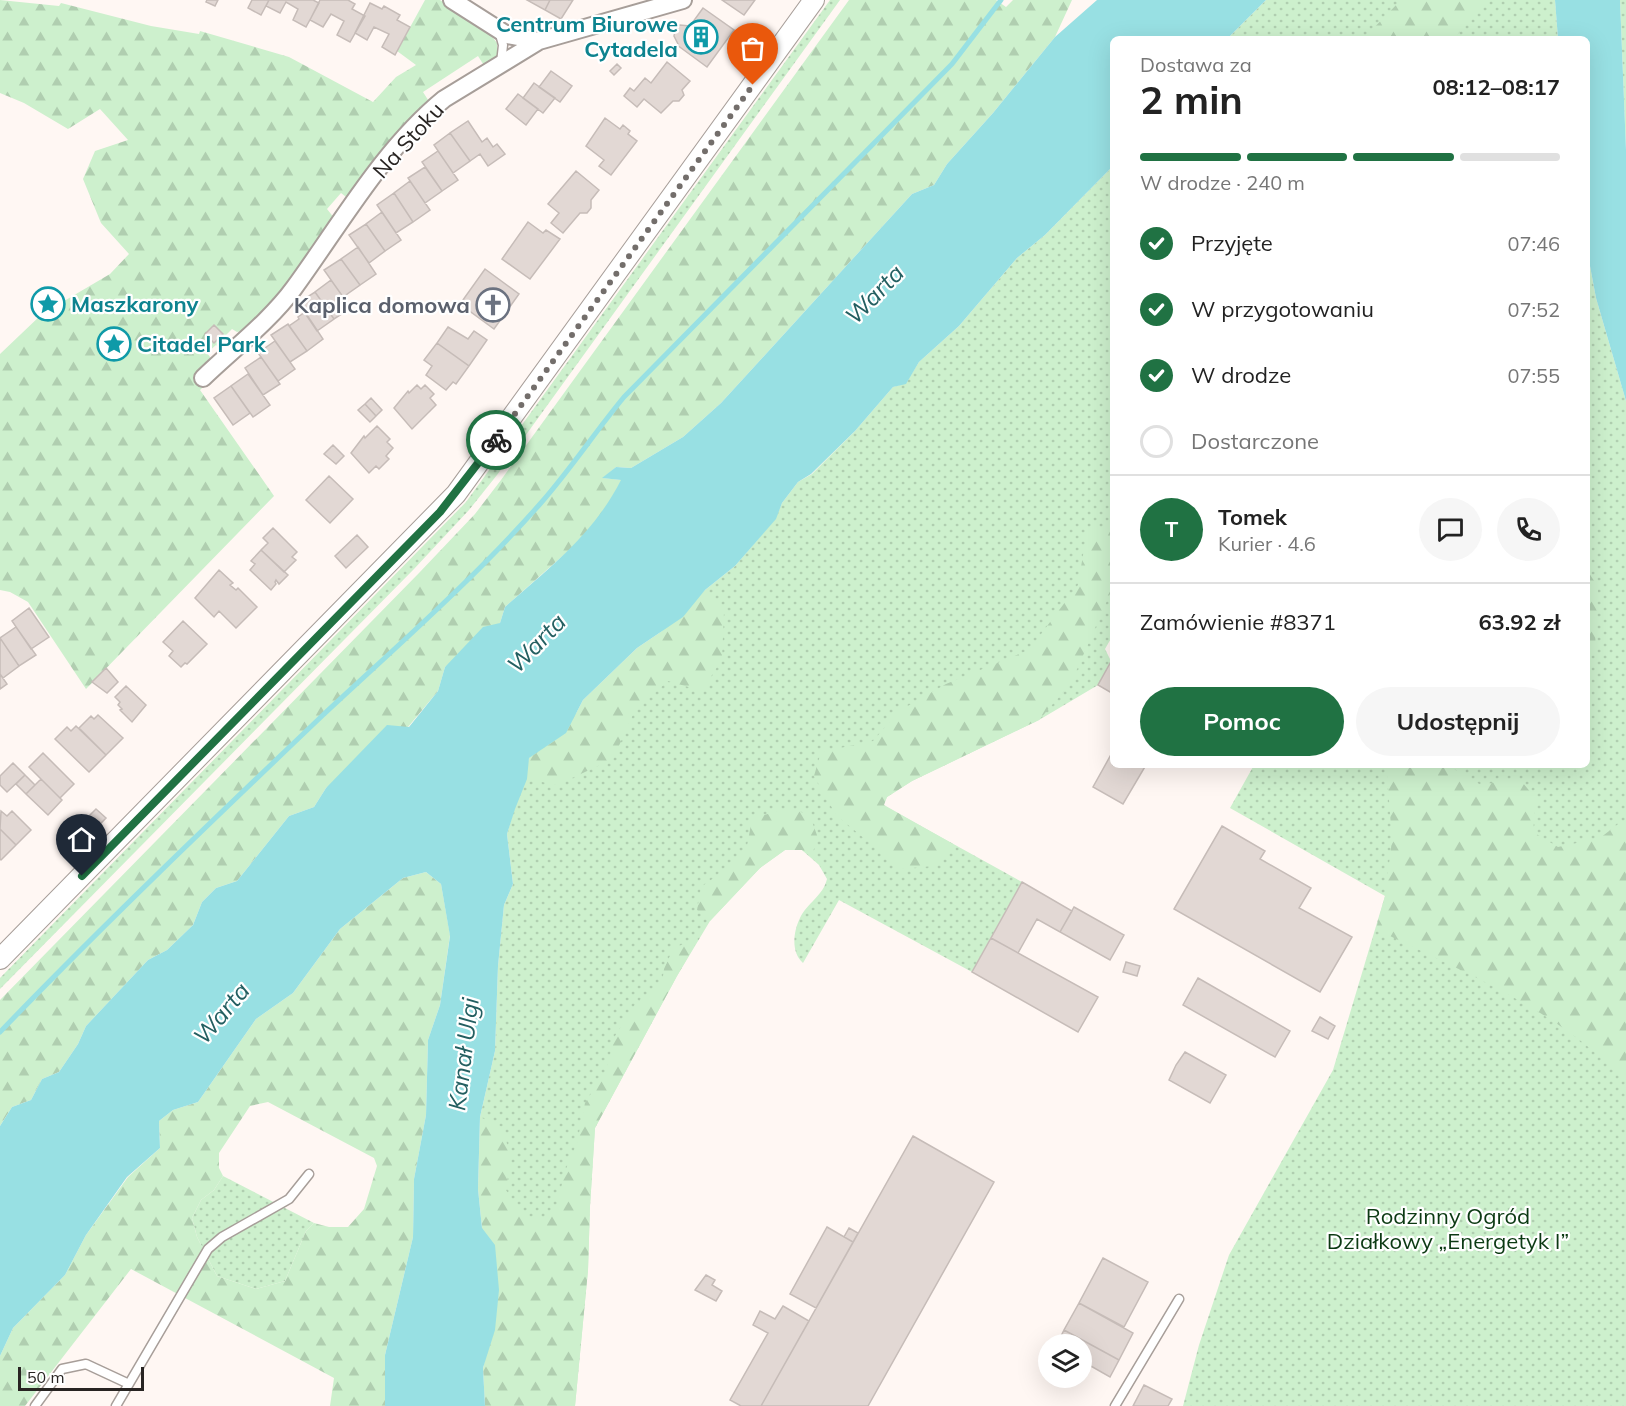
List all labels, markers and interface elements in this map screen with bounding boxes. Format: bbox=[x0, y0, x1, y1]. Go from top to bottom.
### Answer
place label: Centrum Biurowe Cytadela bbox=[496, 10, 678, 63]
building icon: Centrum Biurowe Cytadela bbox=[683, 19, 719, 55]
pin bbox=[727, 23, 778, 85]
icon: bag bbox=[736, 32, 769, 65]
text: Dostawa za bbox=[1140, 52, 1252, 77]
text: 08:12–08:17 bbox=[1432, 73, 1560, 101]
text: 2 min bbox=[1140, 75, 1243, 124]
street label: Na Stoku bbox=[366, 96, 450, 184]
text: W drodze · 240 m bbox=[1140, 170, 1305, 195]
icon: check bbox=[1140, 227, 1173, 260]
text: Przyjęte bbox=[1191, 229, 1273, 257]
text: 07:46 bbox=[1507, 231, 1560, 256]
water label: Warta bbox=[838, 258, 910, 330]
place icon: Maszkarony bbox=[30, 286, 66, 322]
church icon: Kaplica domowa bbox=[475, 287, 511, 323]
place label: Maszkarony bbox=[71, 290, 199, 318]
place label: Kaplica domowa bbox=[294, 291, 470, 319]
icon: check bbox=[1140, 293, 1173, 326]
text: W przygotowaniu bbox=[1191, 295, 1374, 323]
text: 07:52 bbox=[1507, 297, 1560, 322]
place icon: Citadel Park bbox=[96, 326, 132, 362]
place label: Citadel Park bbox=[137, 330, 267, 358]
icon: check bbox=[1140, 359, 1173, 392]
text: W drodze bbox=[1191, 361, 1291, 389]
text: 07:55 bbox=[1507, 363, 1560, 388]
courier bbox=[466, 410, 526, 470]
icon: bike bbox=[480, 424, 513, 457]
text: Dostarczone bbox=[1191, 427, 1319, 455]
button: chat bbox=[1419, 498, 1482, 561]
button: phone bbox=[1497, 498, 1560, 561]
text: Tomek bbox=[1218, 503, 1287, 531]
text: T bbox=[1165, 515, 1178, 543]
text: Kurier · 4.6 bbox=[1218, 531, 1316, 556]
water label: Warta bbox=[500, 607, 572, 679]
text: Zamówienie #8371 bbox=[1140, 608, 1336, 636]
text: 63.92 zł bbox=[1478, 608, 1560, 636]
button: Pomoc bbox=[1140, 687, 1344, 756]
button: Udostępnij bbox=[1356, 687, 1560, 756]
pin bbox=[56, 814, 107, 876]
icon: home bbox=[65, 823, 98, 856]
water label: Warta bbox=[186, 976, 256, 1050]
water label: Kanał Ulgi bbox=[441, 996, 485, 1112]
park label: Rodzinny Ogród Działkowy „Energetyk I” bbox=[1327, 1202, 1569, 1255]
map controls bbox=[1038, 1334, 1092, 1388]
button: layers bbox=[1038, 1334, 1092, 1388]
scale bar bbox=[18, 1364, 144, 1392]
text: 50 m bbox=[27, 1367, 64, 1387]

